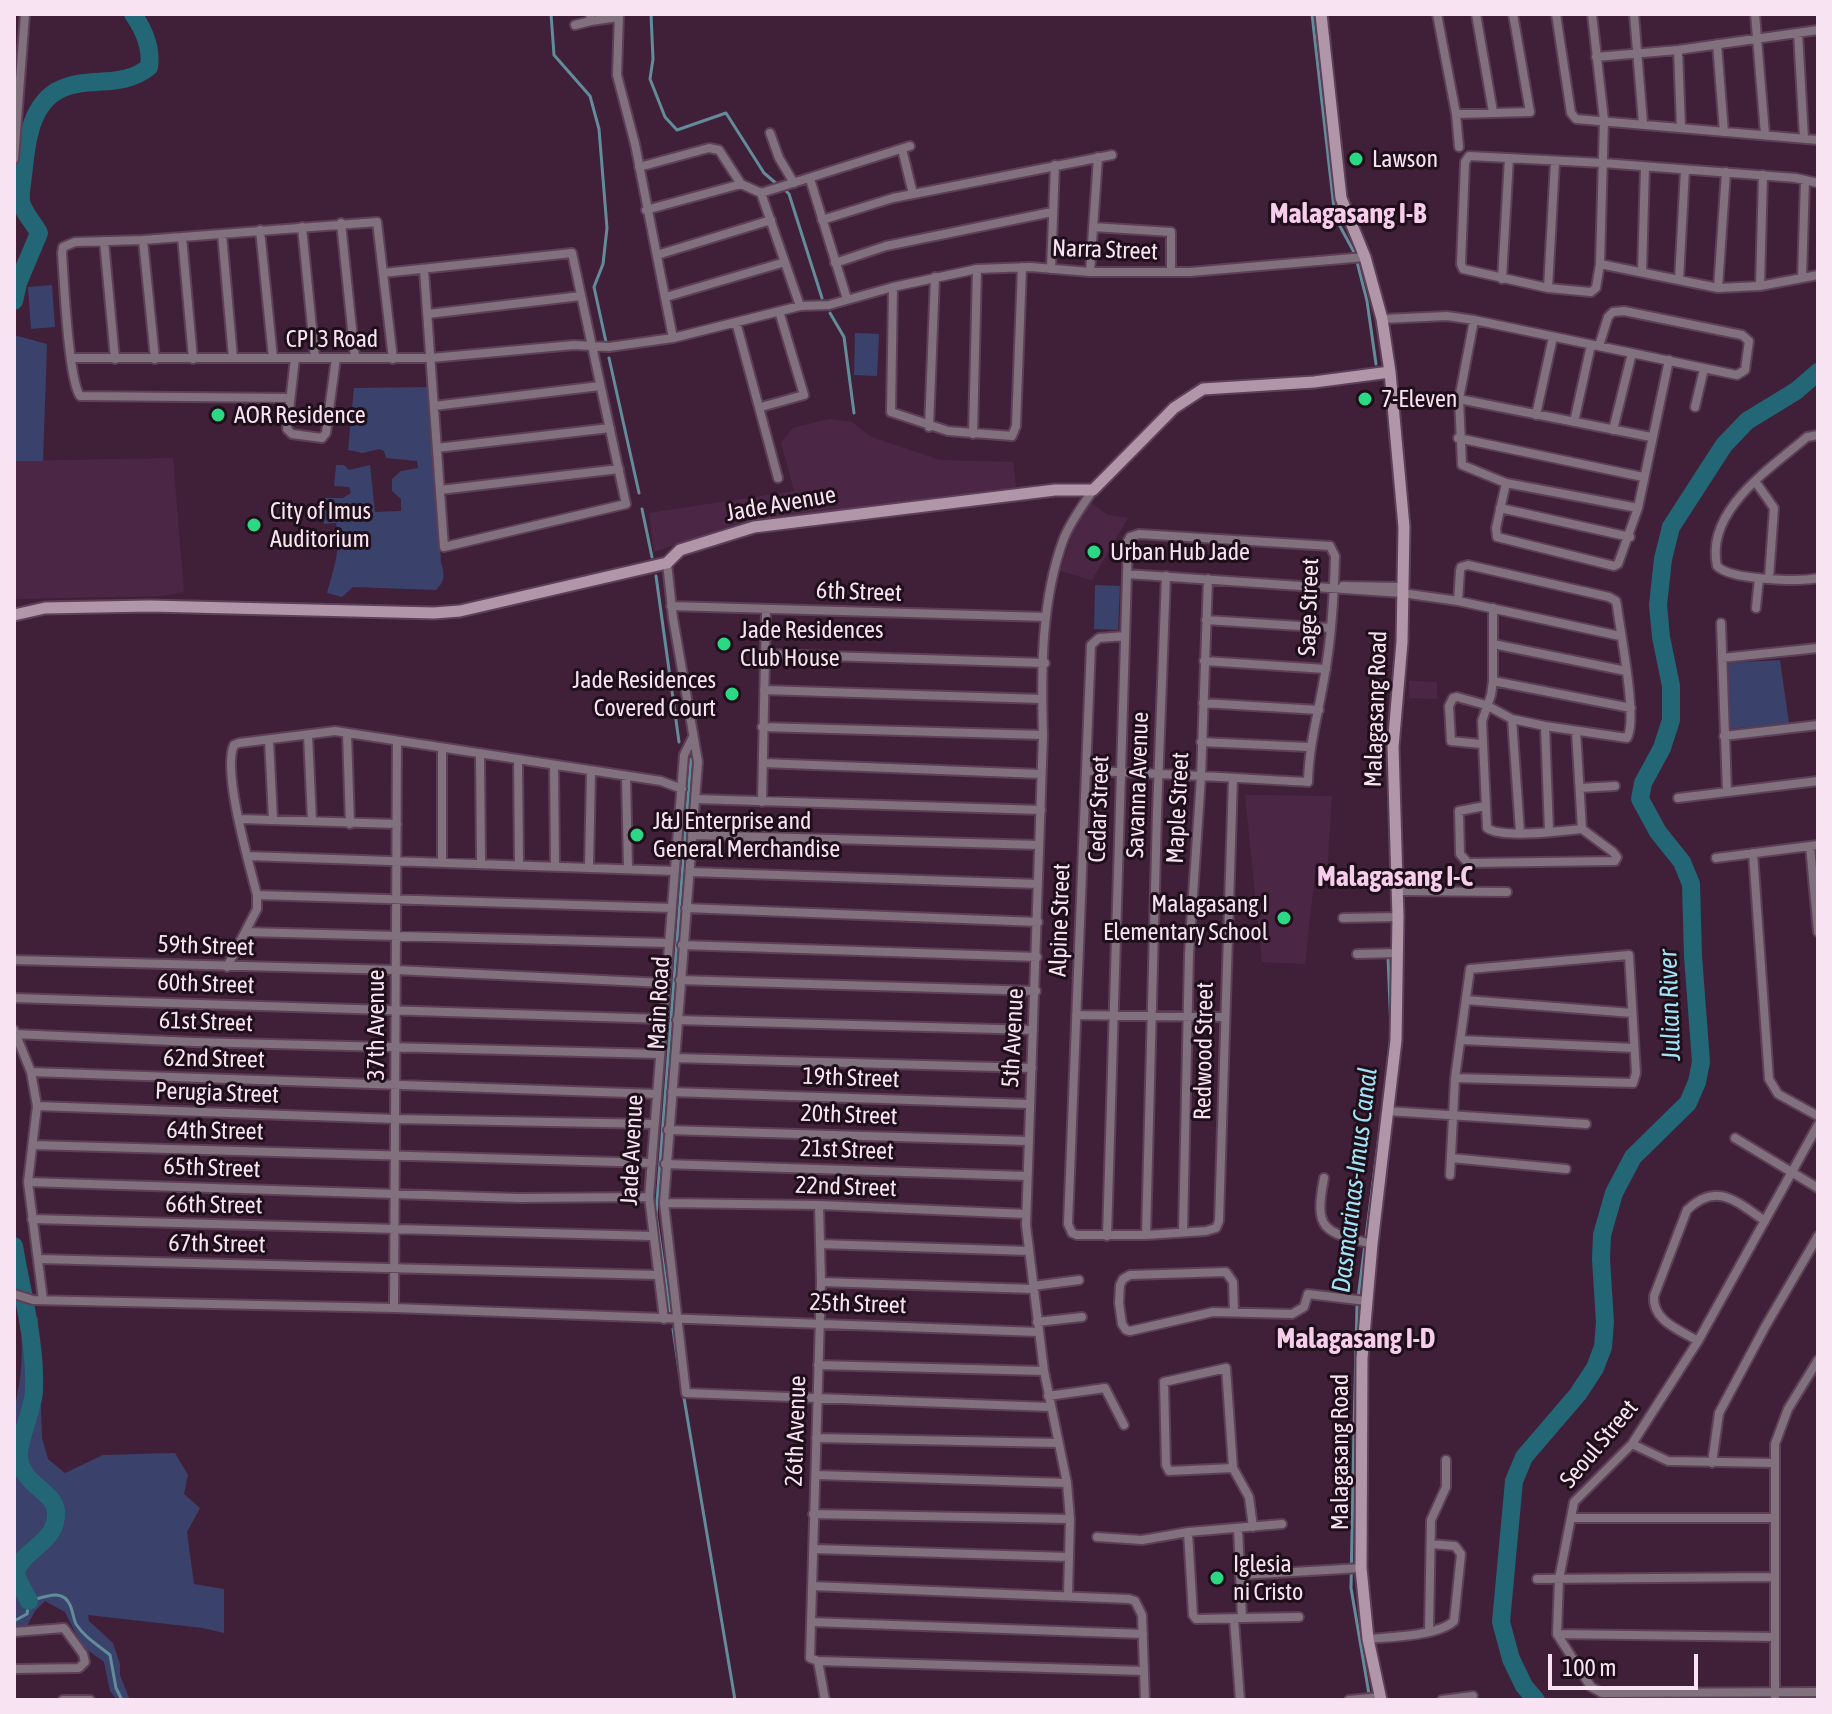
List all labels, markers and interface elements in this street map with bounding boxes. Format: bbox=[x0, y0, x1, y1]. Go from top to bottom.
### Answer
place label: Lawson bbox=[1372, 145, 1438, 173]
marker: Lawson bbox=[1347, 150, 1365, 168]
district label: Malagasang I-B bbox=[1270, 197, 1426, 231]
street label: Narra Street bbox=[1051, 234, 1159, 266]
street label: CPI 3 Road bbox=[286, 325, 378, 353]
place label: 7-Eleven bbox=[1381, 385, 1457, 413]
marker: 7-Eleven bbox=[1356, 390, 1374, 408]
place label: AOR Residence bbox=[234, 401, 366, 429]
marker: AOR Residence bbox=[209, 406, 227, 424]
street label: Jade Avenue bbox=[724, 480, 838, 528]
place label: City of Imus Auditorium bbox=[270, 497, 371, 553]
marker: City of Imus Auditorium bbox=[245, 516, 263, 534]
place label: Urban Hub Jade bbox=[1110, 538, 1250, 566]
marker: Urban Hub Jade bbox=[1085, 543, 1103, 561]
street label: Sage Street bbox=[1293, 558, 1325, 656]
street label: 6th Street bbox=[816, 576, 902, 608]
place label: Jade Residences Club House bbox=[740, 616, 883, 672]
street label: Malagasang Road bbox=[1359, 630, 1393, 788]
marker: Jade Residences Club House bbox=[715, 635, 733, 653]
place label: Jade Residences Covered Court bbox=[573, 666, 716, 722]
marker: Jade Residences Covered Court bbox=[723, 685, 741, 703]
street label: Savanna Avenue bbox=[1121, 711, 1155, 859]
street label: Maple Street bbox=[1161, 752, 1195, 864]
street label: Cedar Street bbox=[1083, 755, 1115, 863]
place label: J&J Enterprise and General Merchandise bbox=[653, 807, 840, 863]
marker: J&J Enterprise and General Merchandise bbox=[628, 826, 646, 844]
district label: Malagasang I-C bbox=[1317, 860, 1473, 894]
street label: Alpine Street bbox=[1044, 863, 1076, 977]
place label: Malagasang I Elementary School bbox=[1103, 890, 1268, 946]
marker: Malagasang I Elementary School bbox=[1275, 909, 1293, 927]
street label: 59th Street bbox=[157, 930, 255, 962]
water label: Julian River bbox=[1652, 949, 1688, 1061]
street label: Main Road bbox=[642, 956, 676, 1050]
street label: 60th Street bbox=[157, 968, 255, 1000]
street label: 37th Avenue bbox=[362, 970, 390, 1080]
street label: Redwood Street bbox=[1188, 982, 1220, 1120]
street label: 5th Avenue bbox=[996, 988, 1030, 1088]
street label: 61st Street bbox=[159, 1006, 253, 1038]
street label: 62nd Street bbox=[163, 1044, 265, 1074]
street label: 19th Street bbox=[802, 1062, 900, 1094]
water label: Dasmarinas-Imus Canal bbox=[1326, 1066, 1384, 1294]
street label: Perugia Street bbox=[155, 1076, 279, 1110]
street label: Jade Avenue bbox=[615, 1094, 649, 1206]
street label: 20th Street bbox=[800, 1099, 898, 1131]
street label: 64th Street bbox=[166, 1116, 264, 1146]
street label: 21st Street bbox=[800, 1134, 894, 1166]
street label: 65th Street bbox=[163, 1152, 261, 1184]
street label: 22nd Street bbox=[795, 1171, 897, 1203]
street label: 66th Street bbox=[165, 1190, 263, 1220]
street label: 67th Street bbox=[168, 1229, 266, 1259]
street label: 25th Street bbox=[809, 1288, 907, 1320]
district label: Malagasang I-D bbox=[1277, 1322, 1435, 1356]
street label: Malagasang Road bbox=[1326, 1374, 1354, 1530]
street label: 26th Avenue bbox=[780, 1375, 812, 1487]
street label: Seoul Street bbox=[1554, 1394, 1644, 1494]
place label: Iglesia ni Cristo bbox=[1233, 1550, 1303, 1606]
marker: Iglesia ni Cristo bbox=[1208, 1569, 1226, 1587]
scale bar bbox=[1552, 1638, 1702, 1688]
text: 100 m bbox=[1562, 1654, 1616, 1681]

